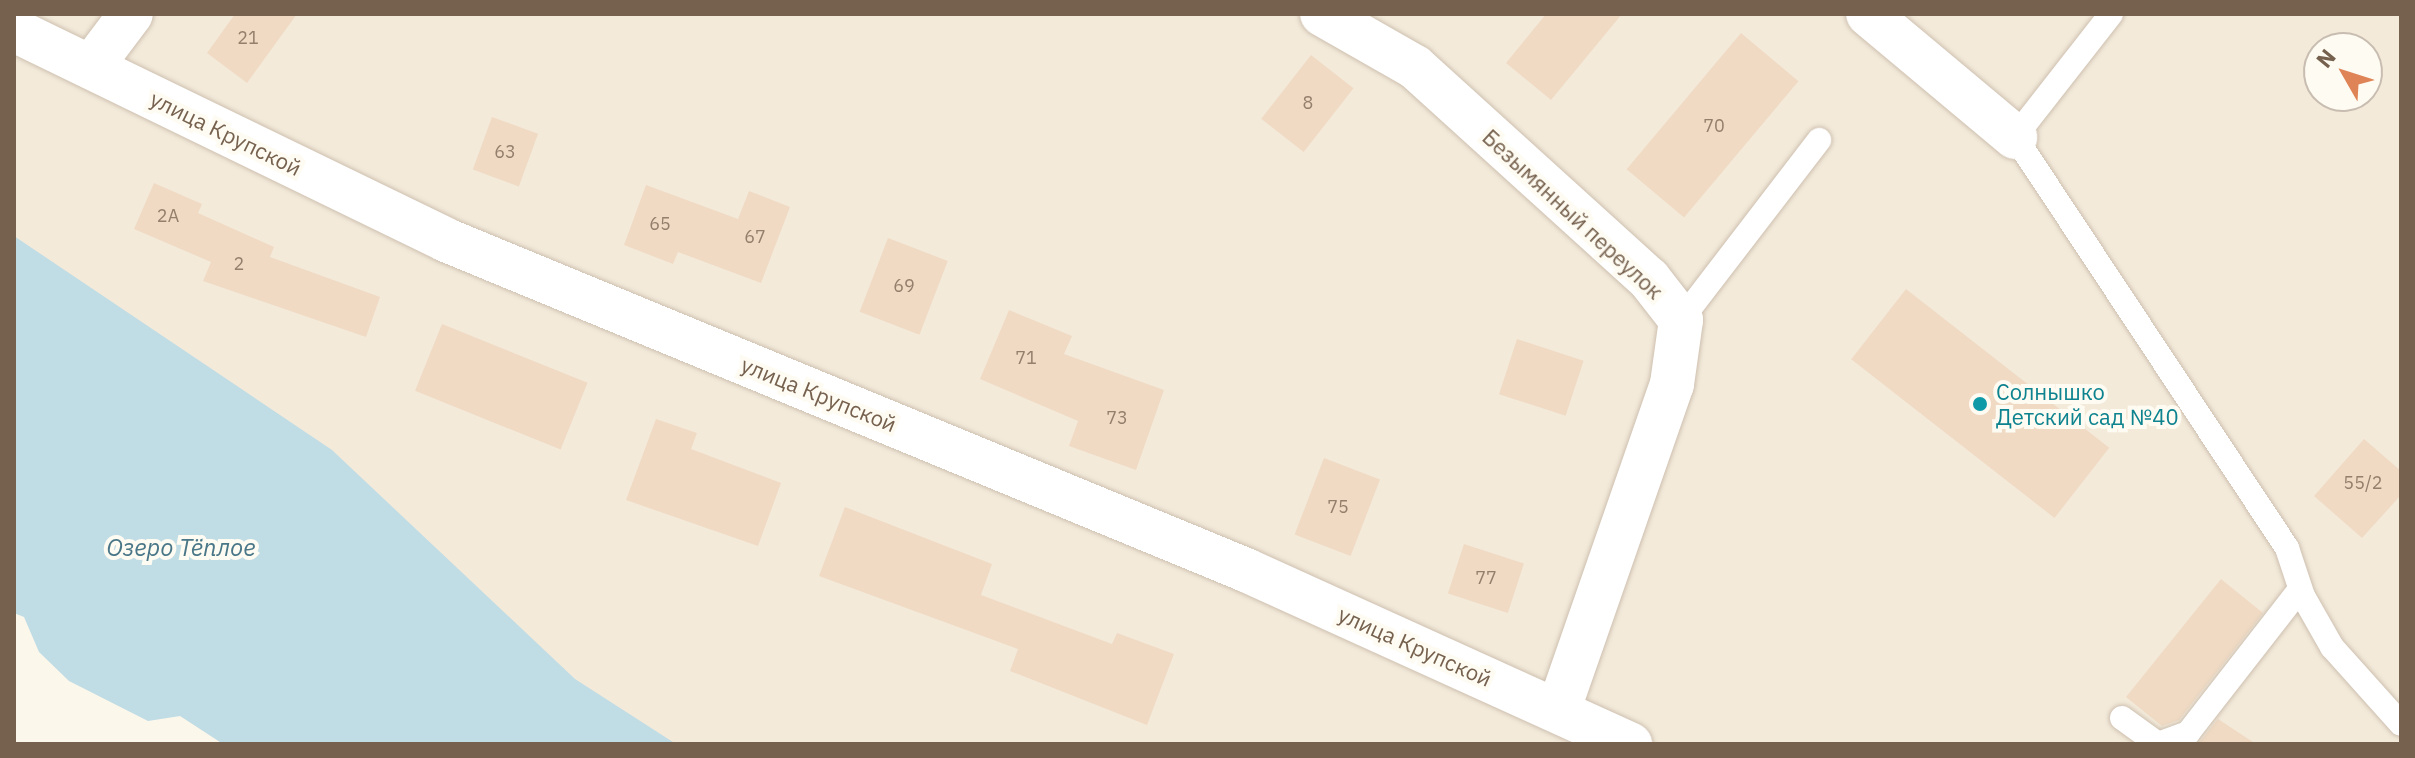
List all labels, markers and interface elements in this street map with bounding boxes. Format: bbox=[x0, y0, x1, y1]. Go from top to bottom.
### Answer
house number: 21 bbox=[237, 27, 259, 49]
north arrow bbox=[2303, 32, 2383, 112]
text: N bbox=[2309, 43, 2342, 73]
street label: улица Крупской bbox=[146, 85, 306, 181]
house number: 8 bbox=[1303, 92, 1313, 114]
house number: 70 bbox=[1703, 115, 1725, 137]
street label: Безымянный переулок bbox=[1477, 124, 1669, 304]
house number: 63 bbox=[494, 141, 516, 163]
house number: 2А bbox=[157, 205, 179, 227]
house number: 65 bbox=[649, 213, 671, 235]
house number: 67 bbox=[744, 226, 766, 248]
house number: 2 bbox=[234, 253, 244, 275]
house number: 69 bbox=[893, 275, 915, 297]
house number: 71 bbox=[1015, 347, 1037, 369]
street label: улица Крупской bbox=[738, 351, 900, 437]
place label: Солнышко Детский сад №40 bbox=[1996, 378, 2179, 430]
marker: Солнышко Детский сад №40 bbox=[1971, 395, 1989, 413]
house number: 73 bbox=[1106, 407, 1128, 429]
house number: 55/2 bbox=[2343, 472, 2383, 494]
house number: 75 bbox=[1327, 496, 1349, 518]
water label: Озеро Тёплое bbox=[106, 534, 256, 562]
house number: 77 bbox=[1475, 567, 1497, 589]
street label: улица Крупской bbox=[1334, 600, 1496, 692]

